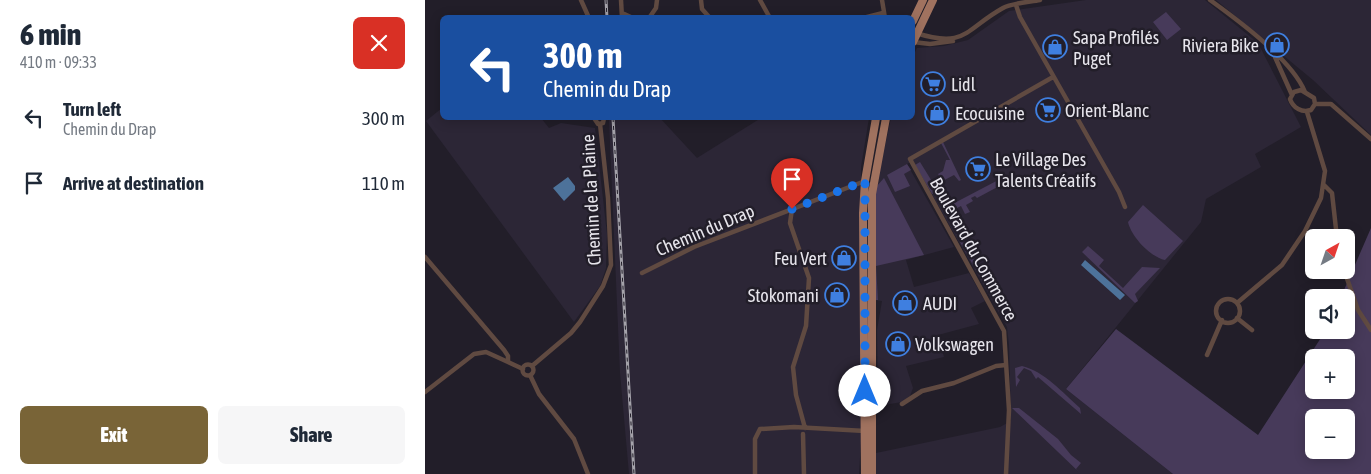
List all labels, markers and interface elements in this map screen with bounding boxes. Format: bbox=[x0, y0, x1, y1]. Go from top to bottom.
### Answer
text: 6 min bbox=[20, 17, 81, 51]
button: close bbox=[353, 17, 405, 69]
place label: Sapa Profilés Puget bbox=[1073, 27, 1159, 69]
shop icon: Riviera Bike bbox=[1264, 32, 1290, 58]
shop icon: Sapa Profilés Puget bbox=[1042, 34, 1068, 60]
icon: left bbox=[460, 35, 525, 100]
text: 300 m bbox=[543, 35, 622, 75]
place label: Riviera Bike bbox=[1182, 35, 1259, 56]
text: 410 m · 09:33 bbox=[20, 53, 97, 71]
supermarket icon: Lidl bbox=[920, 71, 946, 97]
place label: Lidl bbox=[951, 74, 976, 95]
text: Chemin du Drap bbox=[543, 76, 671, 102]
supermarket icon: Orient-Blanc bbox=[1035, 97, 1061, 123]
text: Turn left bbox=[63, 98, 121, 120]
shop icon: Ecocuisine bbox=[924, 100, 950, 126]
place label: Orient-Blanc bbox=[1065, 100, 1149, 121]
place label: Ecocuisine bbox=[955, 103, 1025, 124]
icon: left bbox=[20, 104, 48, 132]
text: 300 m bbox=[362, 107, 405, 129]
text: Chemin du Drap bbox=[63, 120, 156, 138]
street label: Chemin de la Plaine bbox=[577, 134, 605, 266]
place label: Le Village Des Talents Créatifs bbox=[995, 149, 1096, 191]
supermarket icon: Le Village Des Talents Créatifs bbox=[965, 156, 991, 182]
pin bbox=[771, 158, 813, 209]
icon: arrive bbox=[778, 165, 806, 193]
icon: arrive bbox=[20, 169, 48, 197]
text: Arrive at destination bbox=[63, 172, 204, 194]
text: 110 m bbox=[362, 172, 405, 194]
street label: Boulevard du Commerce bbox=[926, 174, 1022, 324]
street label: Chemin du Drap bbox=[653, 200, 757, 260]
north arrow bbox=[1305, 229, 1355, 279]
map controls bbox=[1305, 229, 1355, 459]
shop icon: Feu Vert bbox=[831, 245, 857, 271]
place label: Feu Vert bbox=[774, 248, 827, 269]
shop icon: Stokomani bbox=[824, 282, 850, 308]
place label: Stokomani bbox=[748, 285, 819, 306]
button: sound bbox=[1305, 289, 1355, 339]
shop icon: AUDI bbox=[892, 290, 918, 316]
place label: AUDI bbox=[923, 293, 957, 314]
shop icon: Volkswagen bbox=[885, 331, 911, 357]
place label: Volkswagen bbox=[915, 334, 994, 355]
button: + bbox=[1305, 349, 1355, 399]
position arrow bbox=[838, 364, 890, 416]
button: Exit bbox=[20, 406, 208, 464]
button: Share bbox=[218, 406, 405, 464]
button: − bbox=[1305, 409, 1355, 459]

